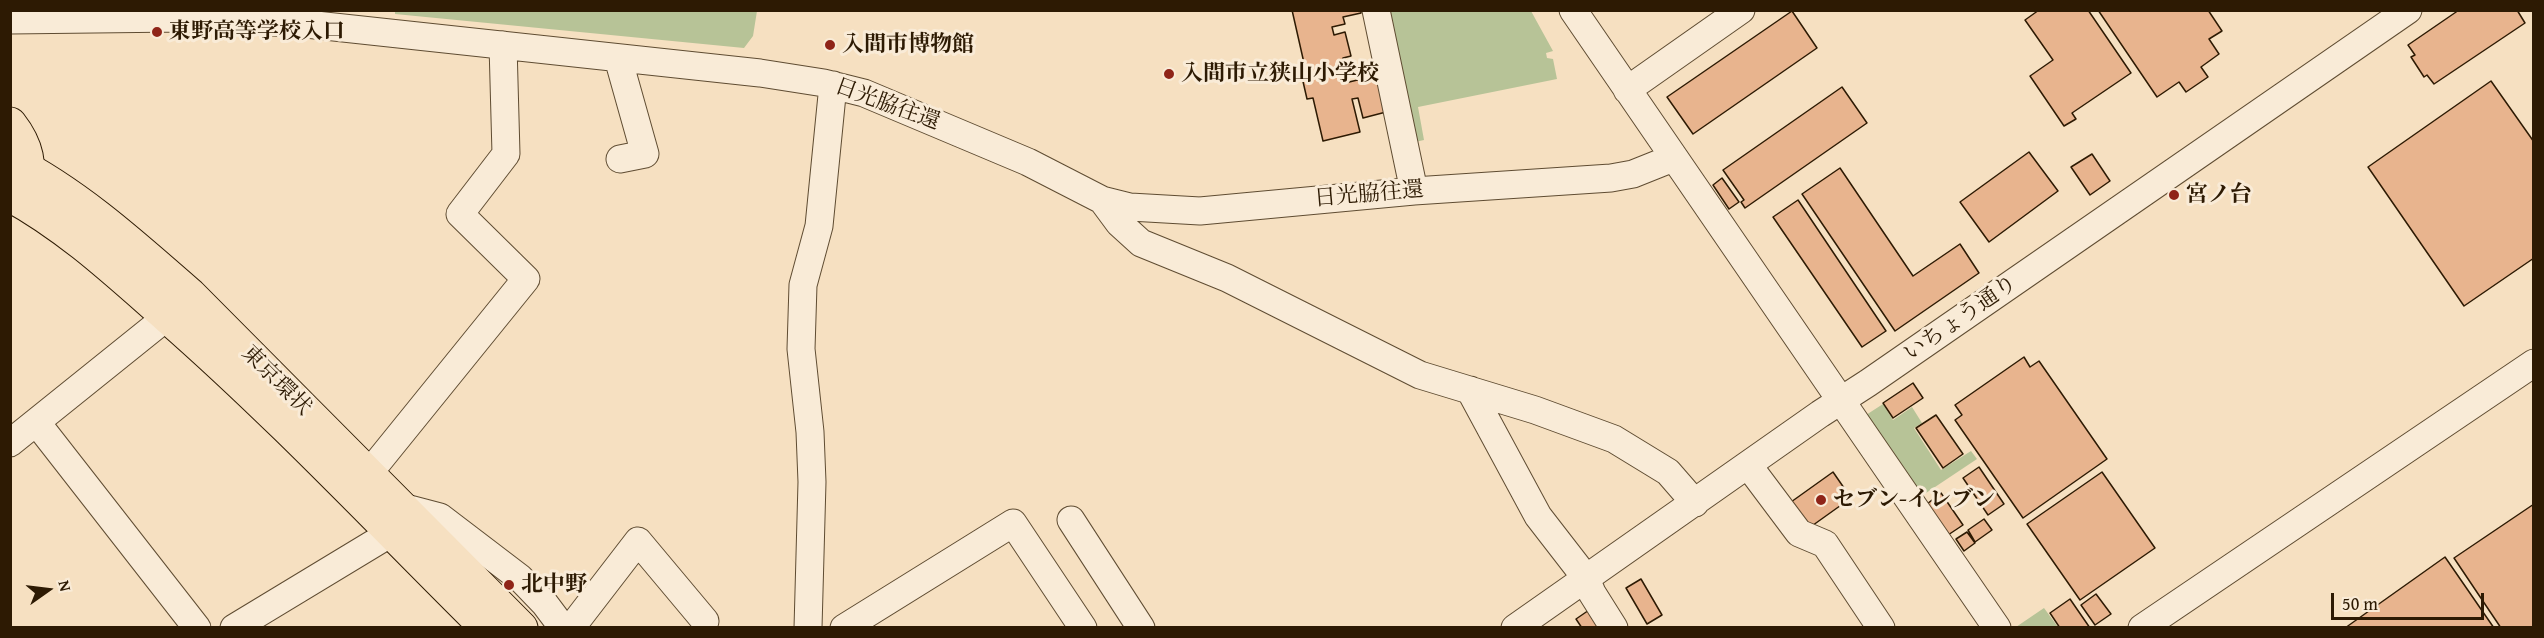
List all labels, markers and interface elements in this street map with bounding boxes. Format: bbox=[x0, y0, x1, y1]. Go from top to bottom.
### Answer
place label: 東野高等学校入口 bbox=[169, 19, 345, 45]
marker: 東野高等学校入口 bbox=[150, 25, 164, 39]
place label: 入間市博物館 bbox=[842, 32, 974, 58]
marker: 入間市博物館 bbox=[823, 38, 837, 52]
place label: 入間市立狭山小学校 bbox=[1181, 61, 1379, 87]
marker: 入間市立狭山小学校 bbox=[1162, 67, 1176, 81]
street label: 日光脇往還 bbox=[831, 74, 943, 136]
street label: 日光脇往還 bbox=[1313, 177, 1425, 213]
place label: 宮ノ台 bbox=[2186, 182, 2252, 208]
marker: 宮ノ台 bbox=[2167, 188, 2181, 202]
street label: いちょう通り bbox=[1899, 270, 2023, 368]
street label: 東京環状 bbox=[236, 341, 316, 421]
place label: セブン-イレブン bbox=[1833, 487, 1995, 513]
marker: セブン-イレブン bbox=[1814, 493, 1828, 507]
north arrow bbox=[18, 560, 78, 620]
place label: 北中野 bbox=[521, 572, 587, 598]
text: N bbox=[53, 578, 78, 594]
marker: 北中野 bbox=[502, 578, 516, 592]
scale bar bbox=[2334, 581, 2487, 619]
text: 50 m bbox=[2342, 590, 2378, 617]

